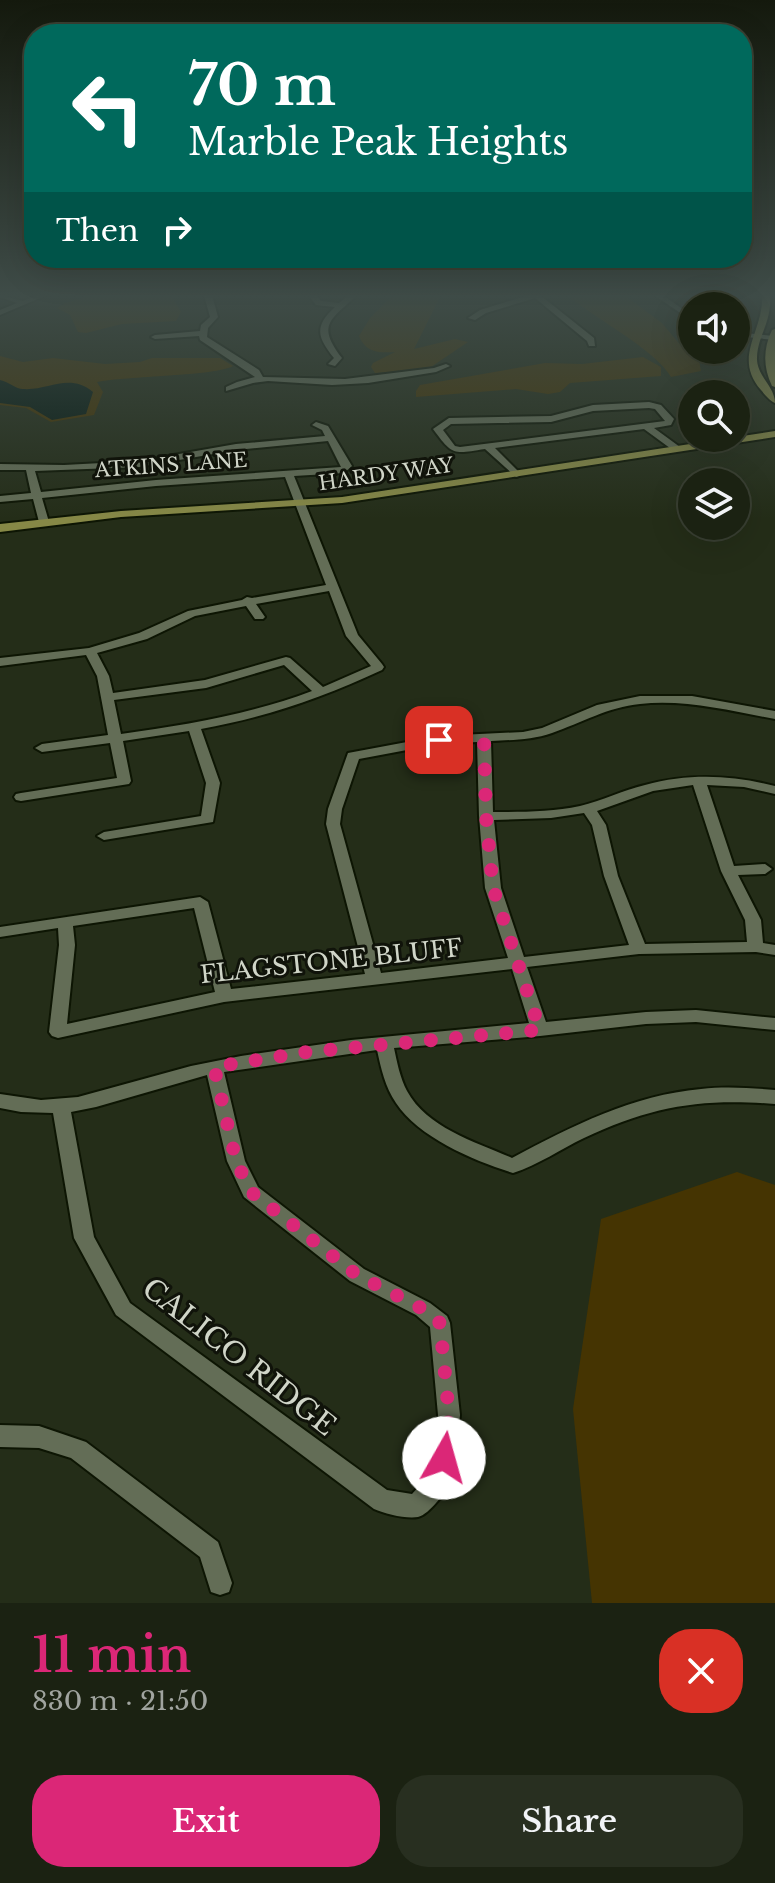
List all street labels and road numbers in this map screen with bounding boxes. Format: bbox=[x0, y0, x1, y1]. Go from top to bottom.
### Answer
street label: ATKINS LANE bbox=[93, 448, 248, 482]
street label: HARDY WAY bbox=[317, 453, 455, 495]
street label: FLAGSTONE BLUFF bbox=[199, 933, 463, 989]
street label: CALICO RIDGE bbox=[135, 1271, 343, 1443]

